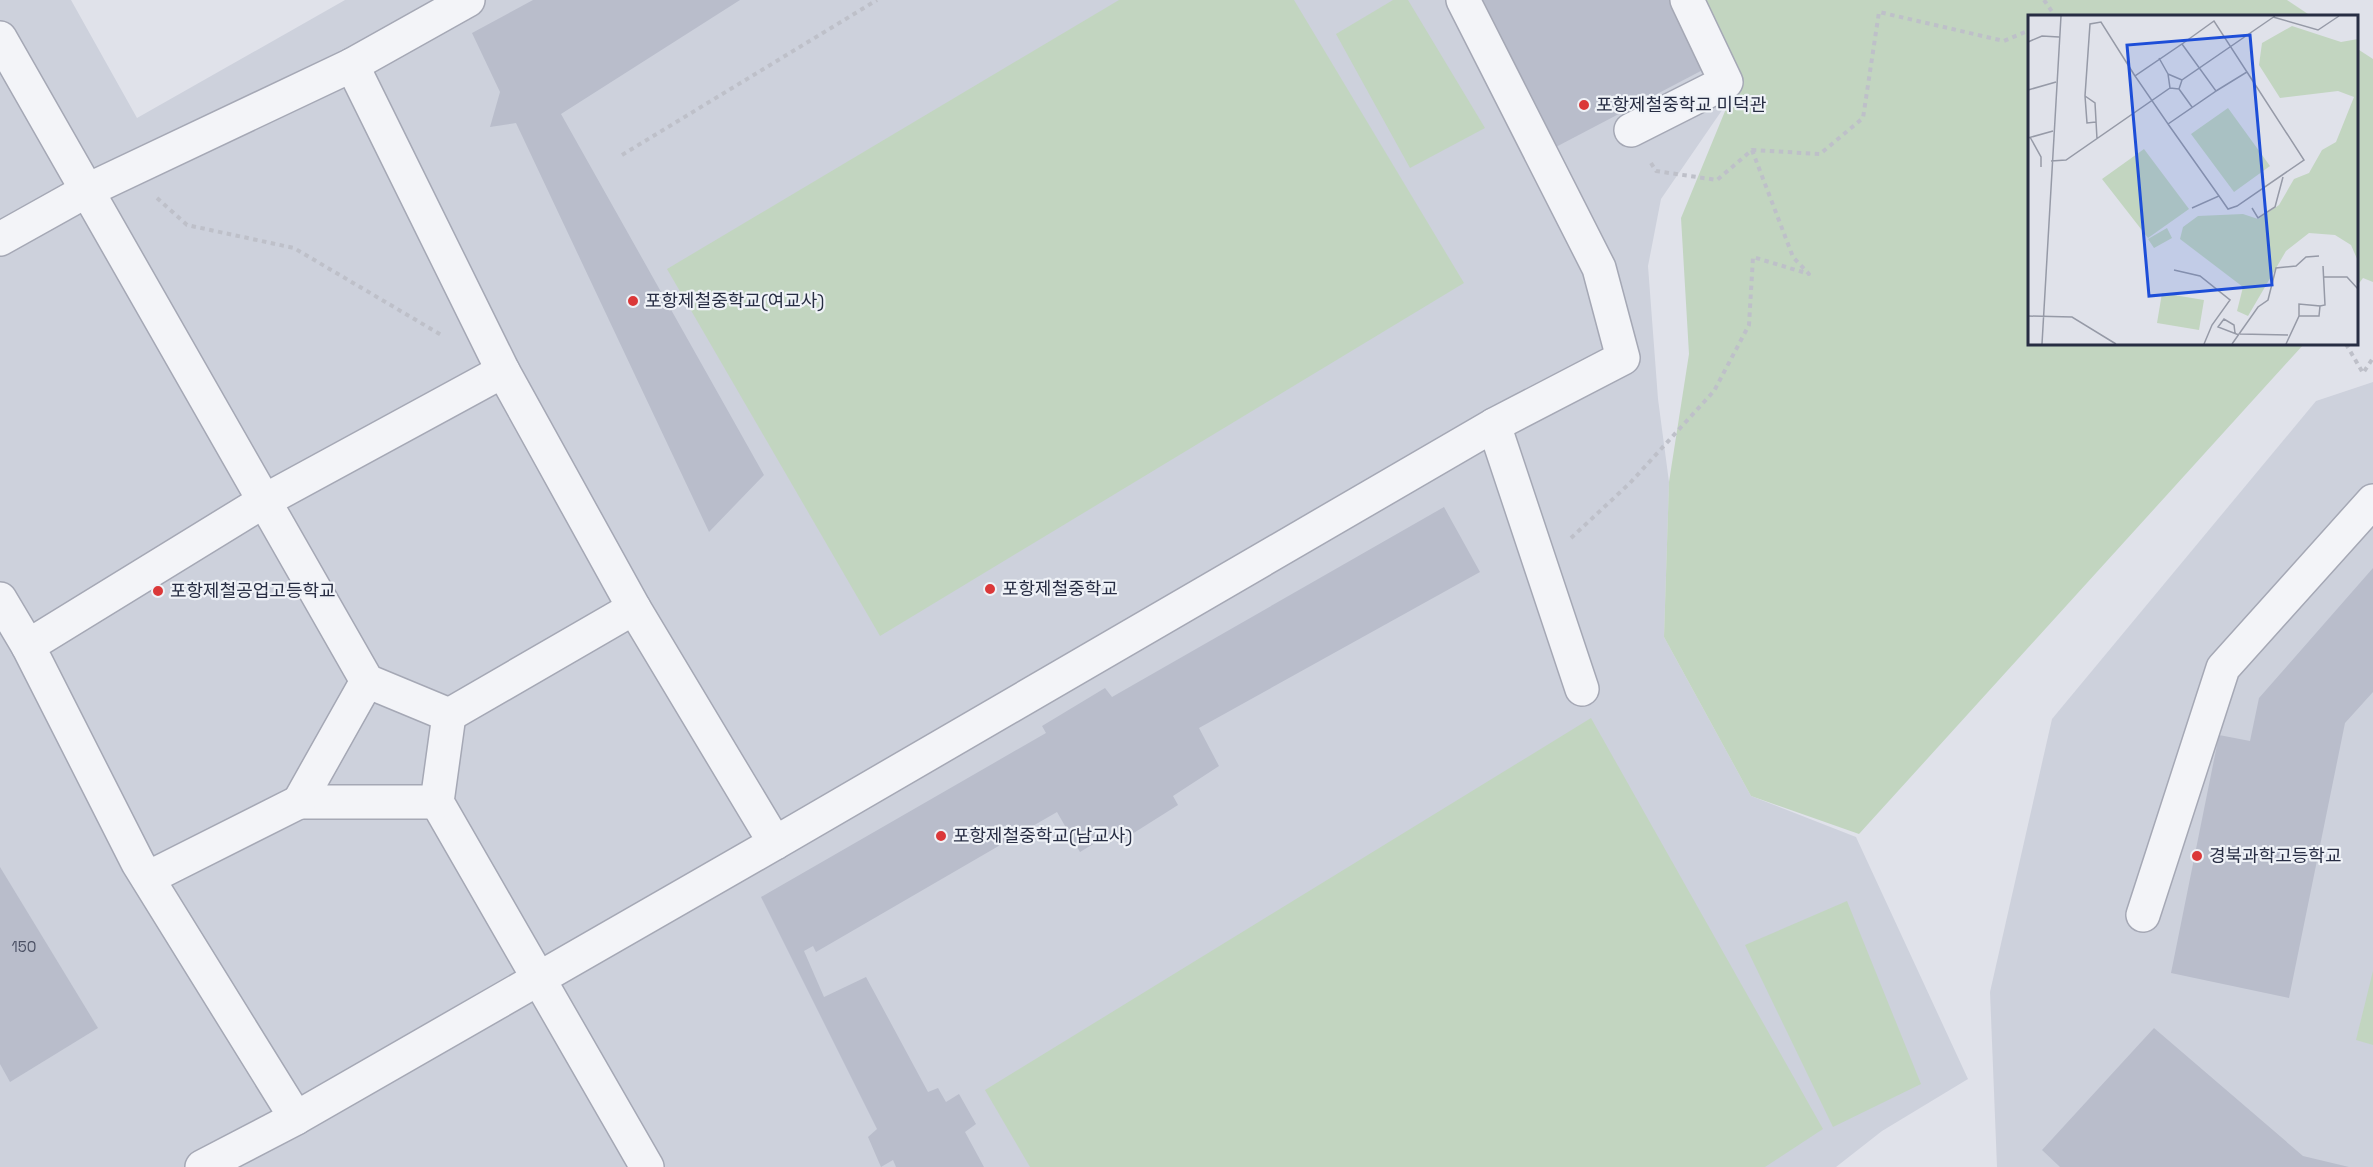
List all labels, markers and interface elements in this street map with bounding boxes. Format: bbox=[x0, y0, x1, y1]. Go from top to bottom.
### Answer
inset map bbox=[2028, 15, 2358, 345]
place label: 포항제철중학교 미덕관 bbox=[1596, 93, 1767, 116]
marker: 포항제철중학교 미덕관 bbox=[1577, 98, 1591, 112]
place label: 포항제철중학교(여교사) bbox=[645, 289, 824, 312]
marker: 포항제철중학교(여교사) bbox=[626, 294, 640, 308]
place label: 포항제철중학교 bbox=[1002, 577, 1118, 600]
place label: 포항제철공업고등학교 bbox=[170, 579, 336, 602]
marker: 포항제철중학교 bbox=[983, 582, 997, 596]
marker: 포항제철공업고등학교 bbox=[151, 584, 165, 598]
place label: 포항제철중학교(남교사) bbox=[953, 824, 1132, 847]
marker: 포항제철중학교(남교사) bbox=[934, 829, 948, 843]
place label: 경북과학고등학교 bbox=[2209, 844, 2341, 867]
marker: 경북과학고등학교 bbox=[2190, 849, 2204, 863]
house number: 150 bbox=[12, 937, 36, 956]

